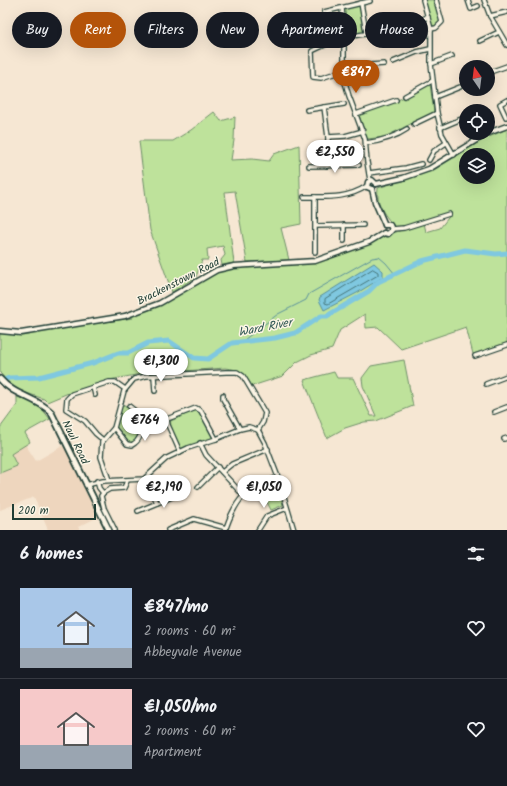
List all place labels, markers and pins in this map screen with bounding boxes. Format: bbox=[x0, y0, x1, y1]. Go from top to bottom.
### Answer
pin: €847 bbox=[332, 60, 380, 94]
pin: €2,550 bbox=[302, 140, 368, 174]
pin: €1,300 bbox=[128, 349, 194, 383]
pin: €764 bbox=[121, 408, 169, 442]
pin: €2,190 bbox=[131, 475, 197, 509]
pin: €1,050 bbox=[231, 475, 297, 509]

